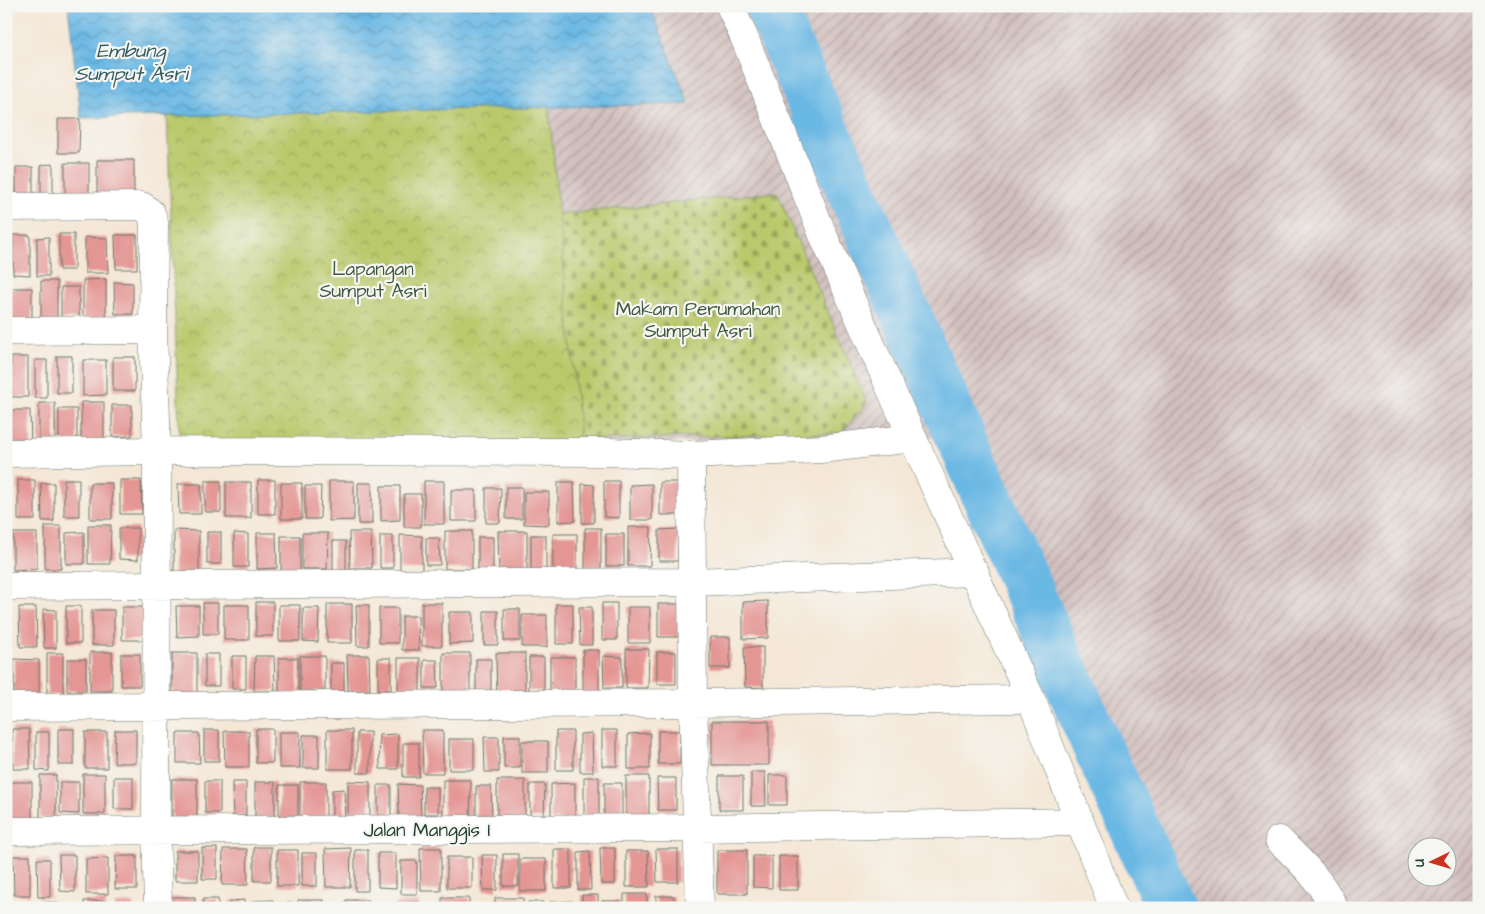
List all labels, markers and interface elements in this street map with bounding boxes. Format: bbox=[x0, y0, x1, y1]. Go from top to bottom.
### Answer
water label: Embung Sumput Asri bbox=[75, 37, 190, 88]
park label: Lapangan Sumput Asri bbox=[319, 256, 427, 305]
park label: Makam Perumahan Sumput Asri bbox=[616, 296, 780, 345]
street label: Jalan Manggis I bbox=[364, 817, 490, 845]
north arrow bbox=[1408, 836, 1458, 886]
text: U bbox=[1410, 858, 1430, 868]

